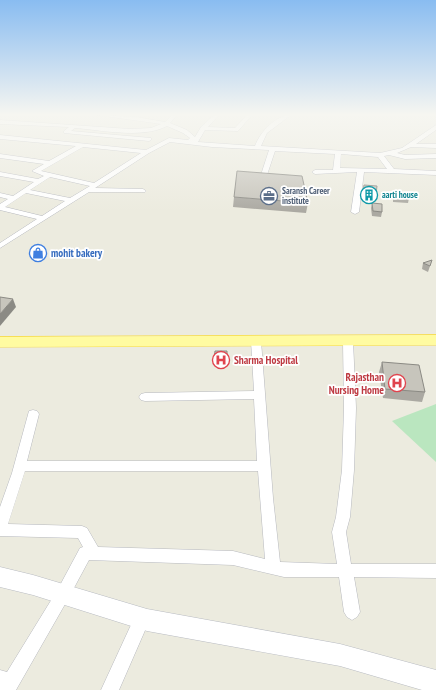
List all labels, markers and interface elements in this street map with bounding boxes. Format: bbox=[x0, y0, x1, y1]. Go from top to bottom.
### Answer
place label: Saransh Career institute bbox=[282, 185, 330, 206]
building icon: aarti house bbox=[359, 185, 379, 205]
office icon: Saransh Career institute bbox=[259, 186, 279, 206]
place label: aarti house bbox=[382, 189, 418, 200]
shop icon: mohit bakery bbox=[28, 243, 48, 263]
place label: mohit bakery bbox=[51, 246, 103, 260]
hospital icon: Sharma Hospital bbox=[211, 350, 231, 370]
place label: Sharma Hospital bbox=[234, 353, 298, 367]
place label: Rajasthan Nursing Home bbox=[329, 370, 384, 397]
hospital icon: Rajasthan Nursing Home bbox=[387, 373, 407, 393]

